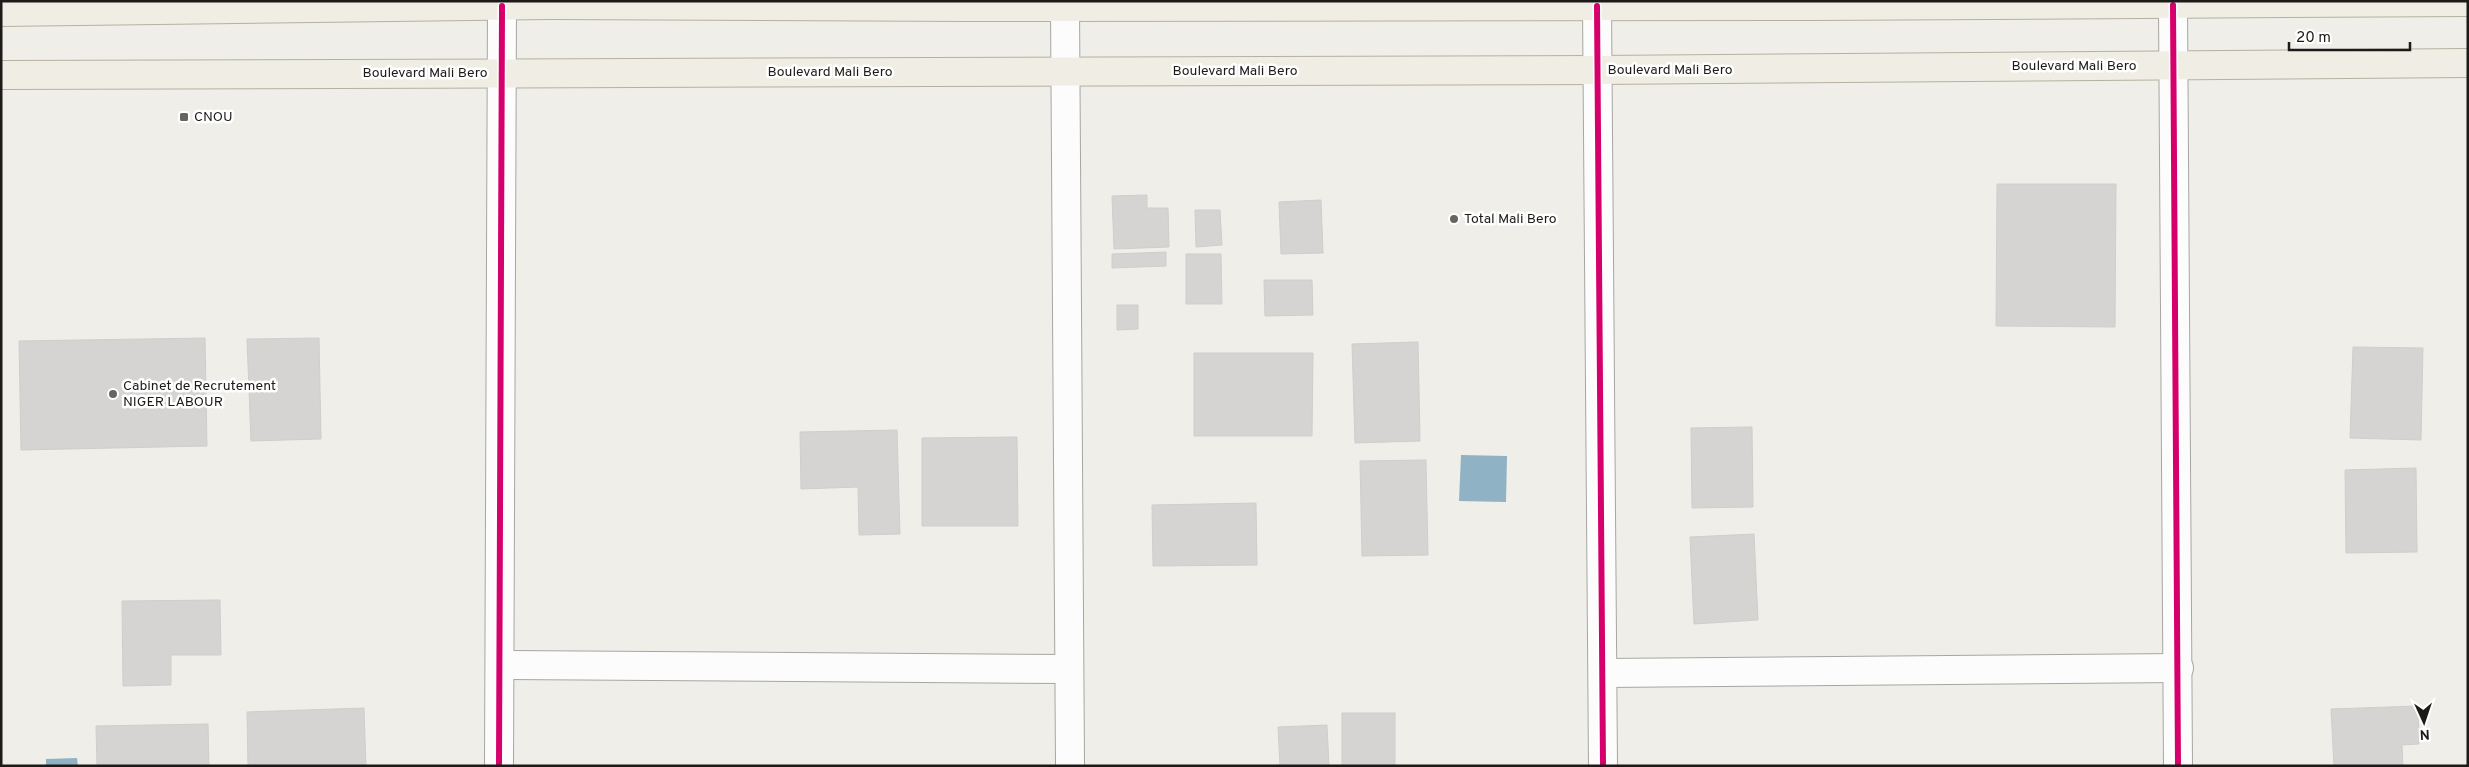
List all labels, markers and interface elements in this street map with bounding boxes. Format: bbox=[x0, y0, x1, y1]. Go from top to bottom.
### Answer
scale bar bbox=[2289, 20, 2410, 52]
text: 20 m bbox=[2296, 29, 2331, 48]
street label: Boulevard Mali Bero bbox=[2011, 58, 2137, 75]
street label: Boulevard Mali Bero bbox=[1607, 62, 1733, 79]
street label: Boulevard Mali Bero bbox=[1172, 63, 1298, 80]
street label: Boulevard Mali Bero bbox=[767, 64, 893, 81]
street label: Boulevard Mali Bero bbox=[362, 65, 488, 82]
place label: CNOU bbox=[194, 109, 233, 126]
marker: CNOU bbox=[178, 111, 190, 123]
place label: Total Mali Bero bbox=[1464, 211, 1557, 228]
marker: Total Mali Bero bbox=[1448, 213, 1460, 225]
place label: Cabinet de Recrutement NIGER LABOUR bbox=[123, 378, 276, 411]
marker: Cabinet de Recrutement NIGER LABOUR bbox=[107, 388, 119, 400]
north arrow bbox=[2399, 697, 2449, 747]
text: N bbox=[2419, 725, 2430, 742]

